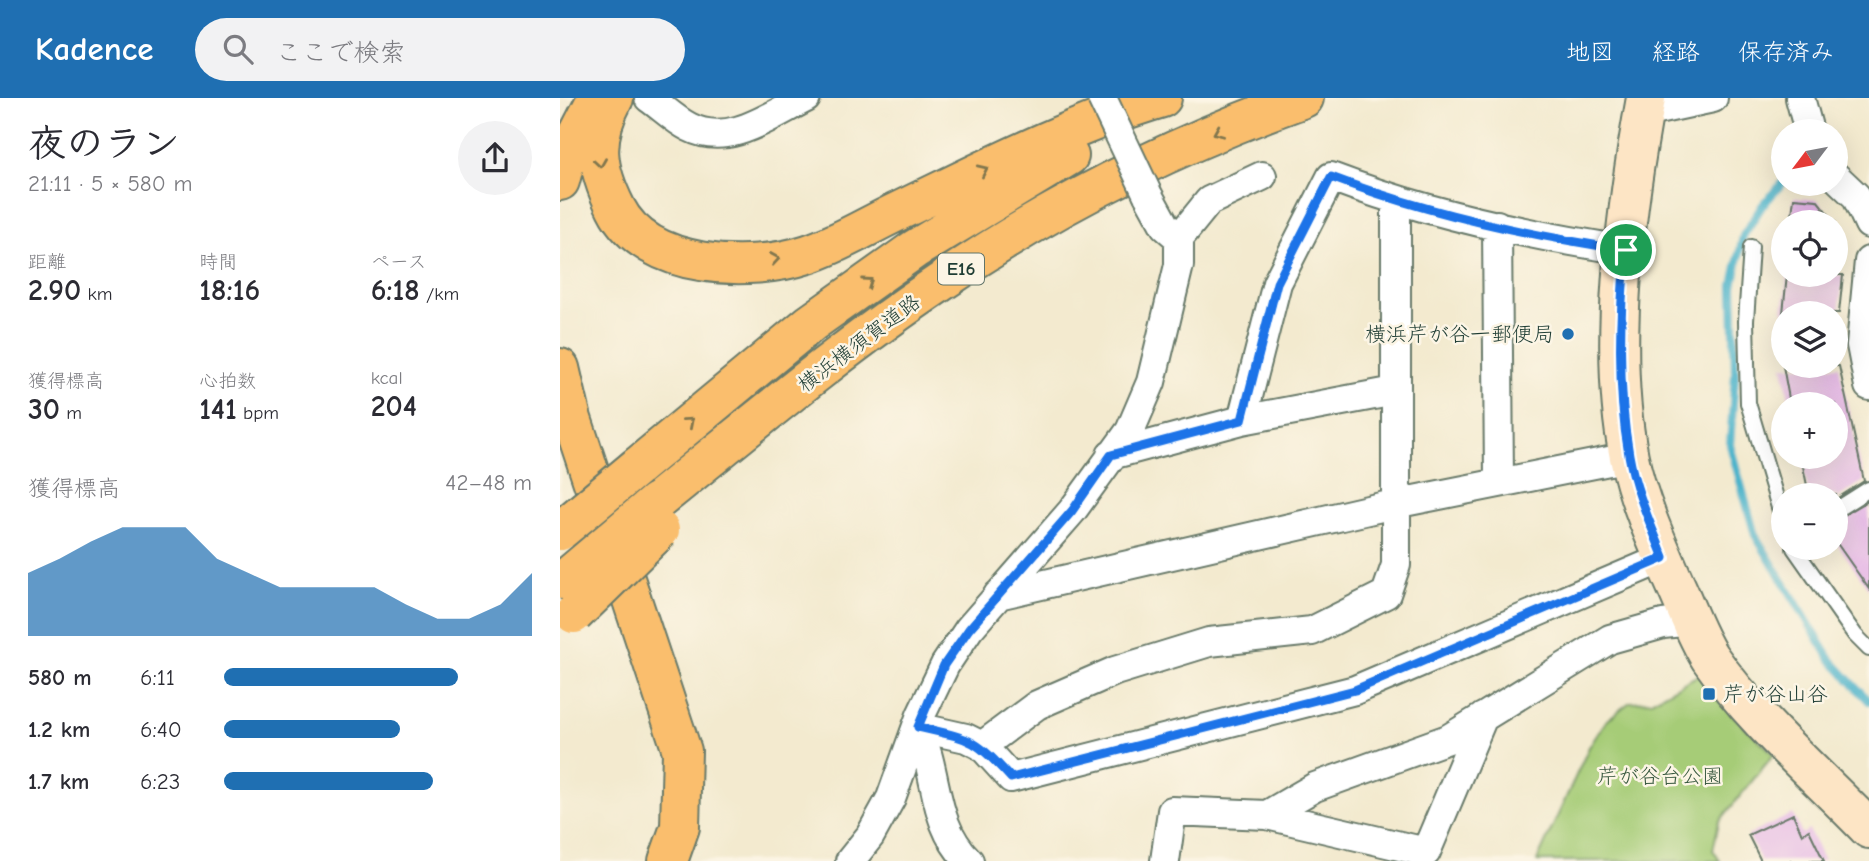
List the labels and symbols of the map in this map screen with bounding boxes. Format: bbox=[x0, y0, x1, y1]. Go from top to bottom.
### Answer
north arrow bbox=[1771, 119, 1848, 196]
one-way arrow bbox=[1213, 124, 1225, 138]
one-way arrow bbox=[593, 157, 608, 169]
one-way arrow bbox=[976, 165, 989, 179]
pin bbox=[1596, 220, 1656, 280]
one-way arrow bbox=[769, 252, 781, 267]
road number: E16 bbox=[938, 253, 984, 284]
one-way arrow bbox=[860, 278, 873, 290]
street label: 横浜横須賀道路 bbox=[793, 289, 925, 397]
place label: 横浜芹が谷一郵便局 bbox=[1365, 322, 1554, 346]
marker: 横浜芹が谷一郵便局 bbox=[1560, 326, 1576, 342]
one-way arrow bbox=[680, 418, 693, 430]
place label: 芹が谷山谷 bbox=[1723, 682, 1828, 706]
marker: 芹が谷山谷 bbox=[1701, 686, 1717, 702]
park label: 芹が谷台公園 bbox=[1597, 764, 1723, 788]

